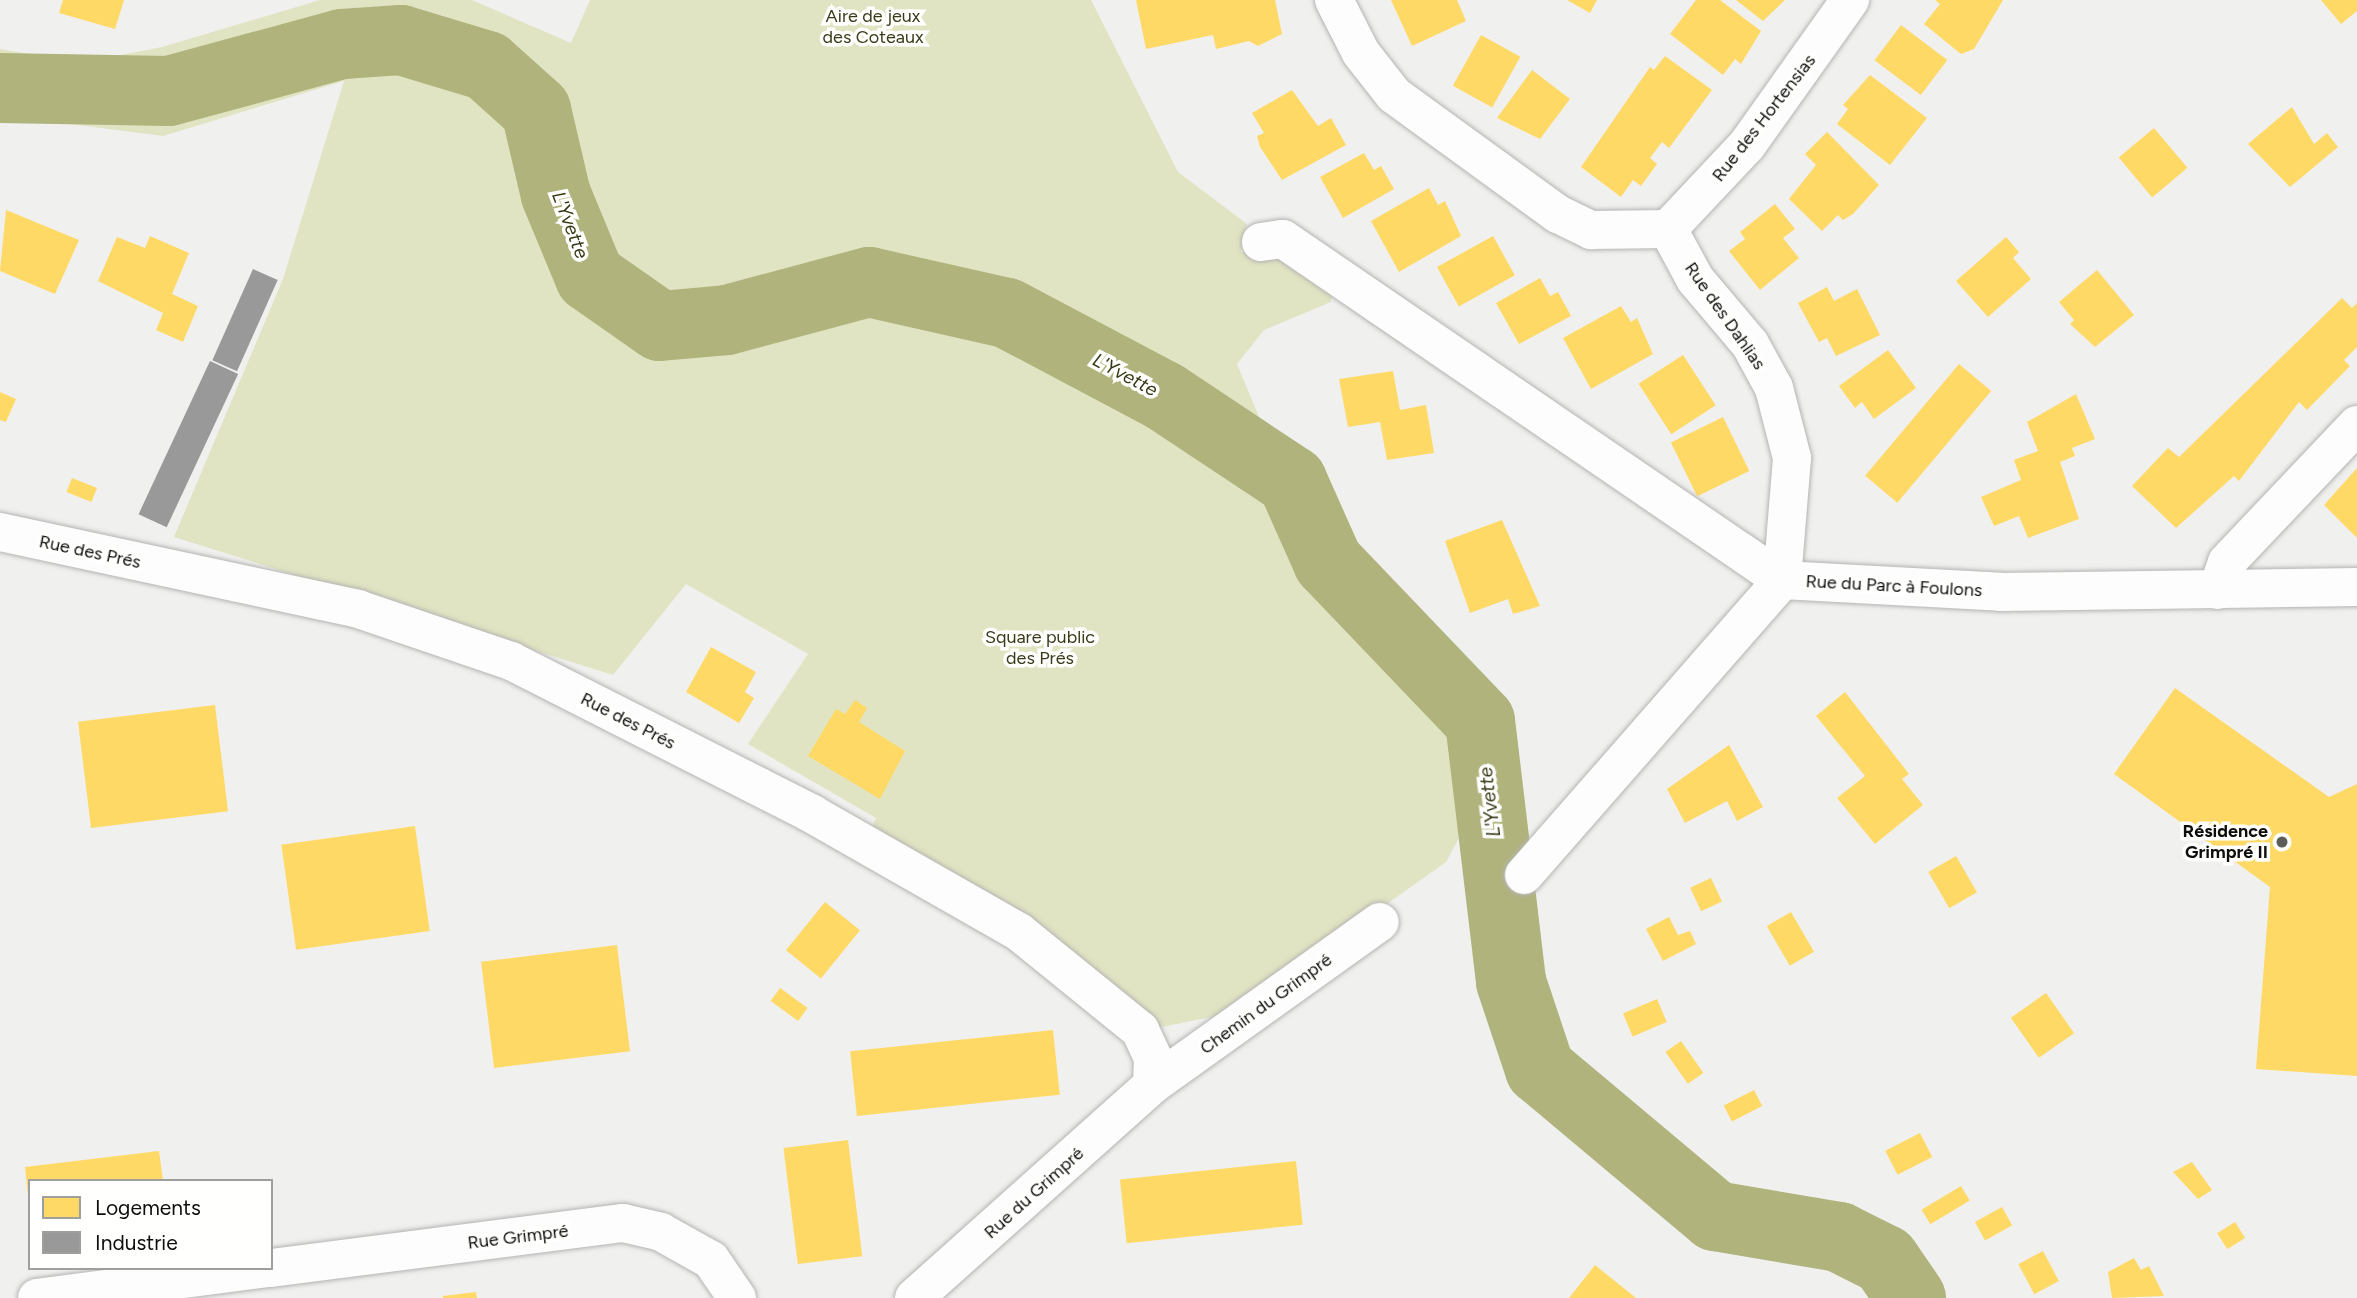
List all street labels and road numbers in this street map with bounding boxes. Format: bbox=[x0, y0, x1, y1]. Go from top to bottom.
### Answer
street label: Rue des Hortensias bbox=[1708, 50, 1820, 186]
street label: Rue des Dahlias bbox=[1680, 258, 1770, 374]
street label: Rue des Prés bbox=[37, 531, 143, 573]
street label: Rue du Parc à Foulons bbox=[1805, 571, 1983, 601]
street label: Rue des Prés bbox=[577, 688, 679, 754]
street label: Chemin du Grimpré bbox=[1196, 949, 1336, 1059]
street label: Rue du Grimpré bbox=[980, 1143, 1088, 1243]
street label: Rue Grimpré bbox=[466, 1220, 570, 1254]

